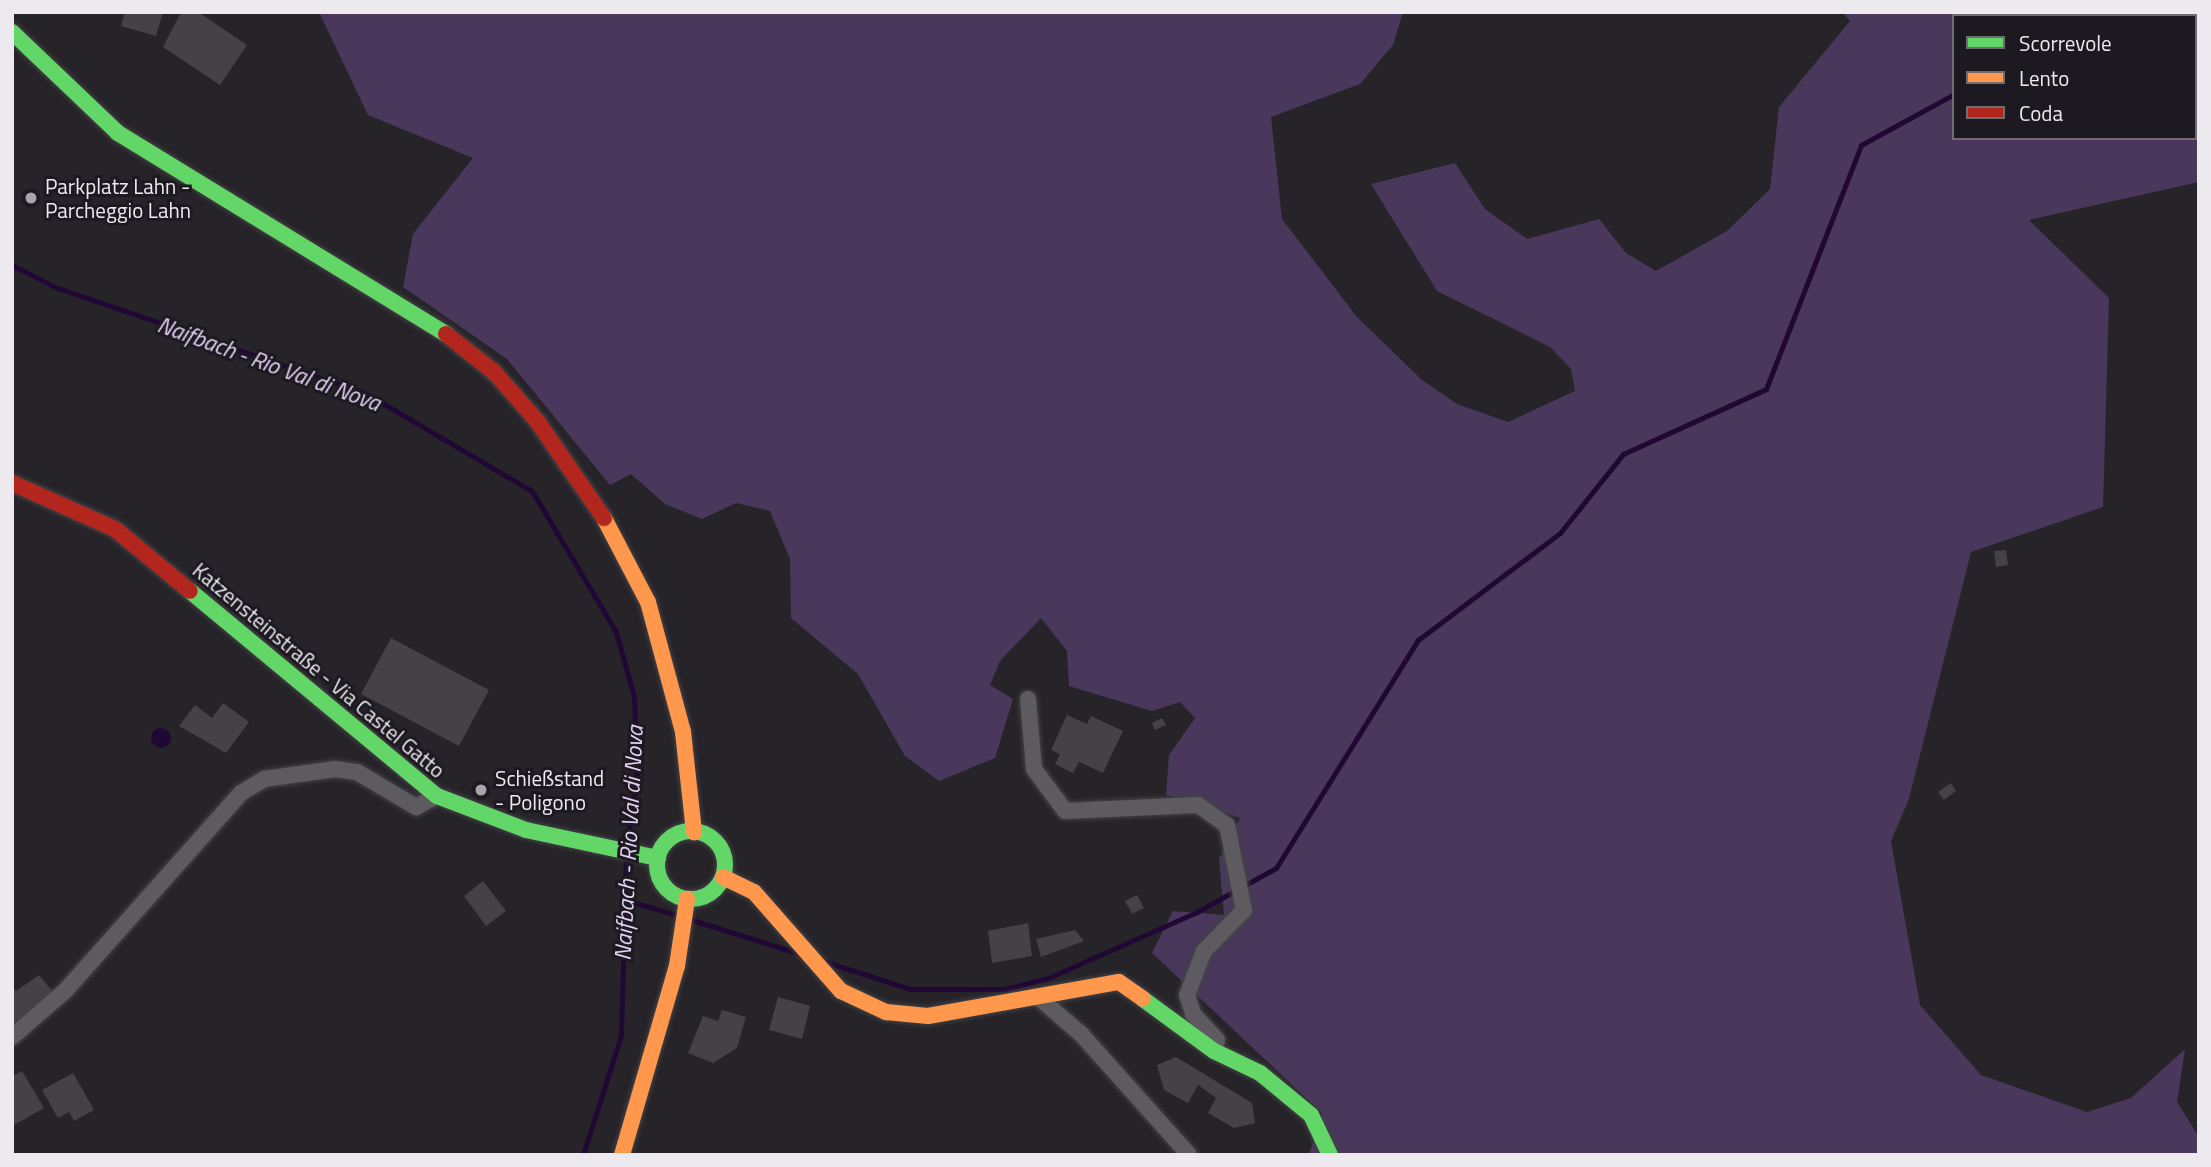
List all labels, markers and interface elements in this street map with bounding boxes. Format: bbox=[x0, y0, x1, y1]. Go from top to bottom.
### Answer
legend bbox=[1952, 14, 2197, 140]
text: Scorrevole bbox=[2019, 27, 2112, 59]
text: Lento bbox=[2019, 62, 2069, 94]
text: Coda bbox=[2019, 97, 2063, 129]
place label: Parkplatz Lahn - Parcheggio Lahn bbox=[45, 173, 191, 223]
marker: Parkplatz Lahn - Parcheggio Lahn bbox=[23, 190, 39, 206]
water label: Naifbach - Rio Val di Nova bbox=[154, 311, 384, 417]
street label: Katzensteinstraße - Via Castel Gatto bbox=[188, 557, 450, 783]
water label: Naifbach - Rio Val di Nova bbox=[609, 725, 649, 961]
place label: Schießstand - Poligono bbox=[495, 765, 604, 815]
marker: Schießstand - Poligono bbox=[473, 782, 489, 798]

